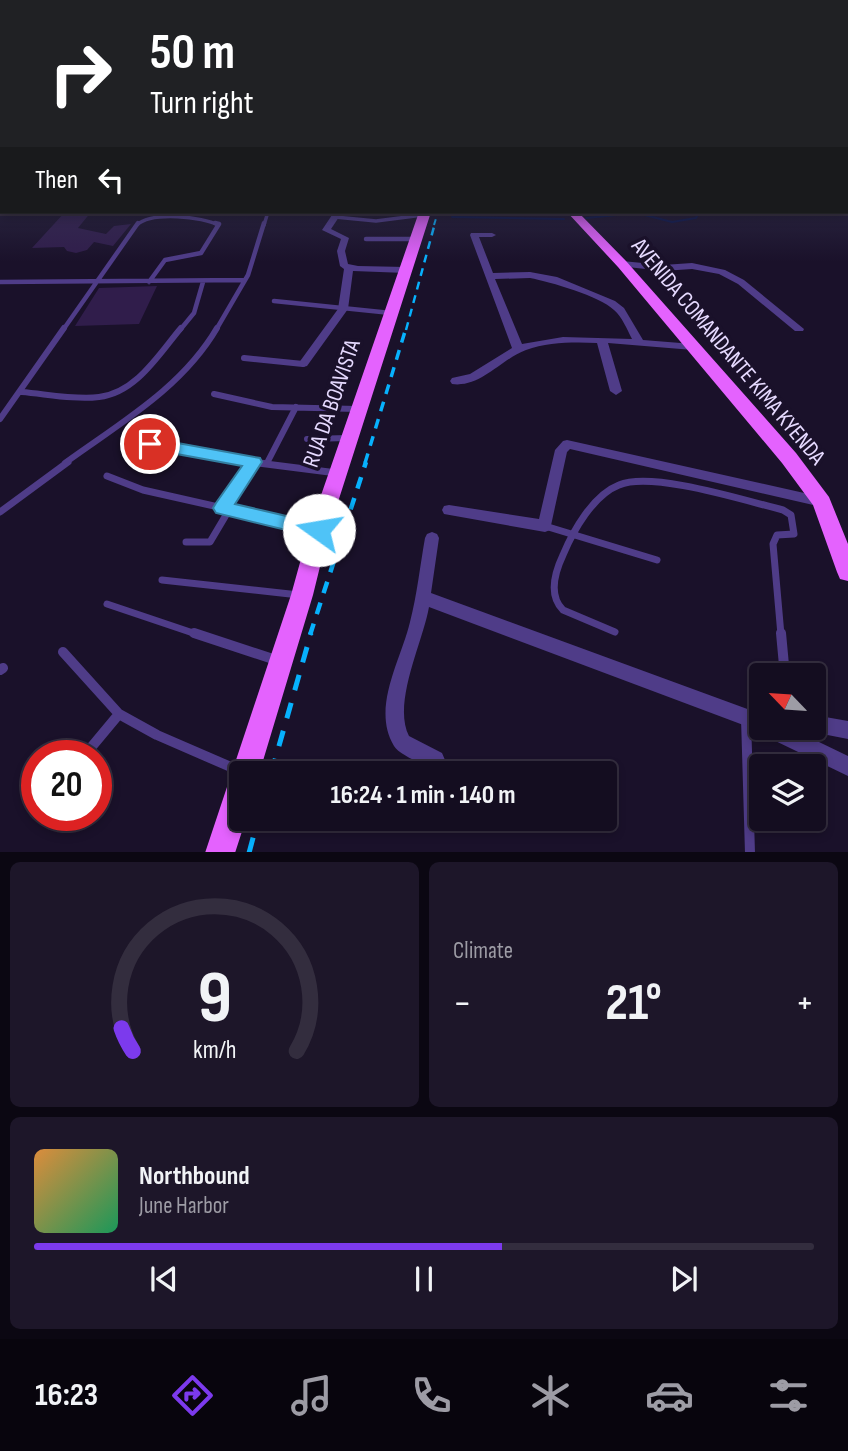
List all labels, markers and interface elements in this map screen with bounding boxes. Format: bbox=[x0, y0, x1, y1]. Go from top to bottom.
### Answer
text: 50 m bbox=[150, 24, 235, 83]
icon: right bbox=[35, 28, 126, 119]
text: Turn right bbox=[150, 84, 254, 123]
icon: left bbox=[92, 161, 130, 199]
text: Then bbox=[35, 165, 78, 196]
street label: AVENIDA COMANDANTE KIMA KYENDA bbox=[625, 232, 831, 471]
street label: RUA DA BOAVISTA bbox=[297, 336, 367, 471]
pin bbox=[120, 414, 180, 474]
icon: arrive bbox=[131, 425, 169, 463]
position arrow bbox=[282, 493, 356, 567]
north arrow bbox=[749, 663, 826, 740]
map controls bbox=[749, 663, 826, 831]
speed limit sign: 20 bbox=[21, 740, 112, 831]
button: layers bbox=[749, 754, 826, 831]
text: 16:24 · 1 min · 140 m bbox=[331, 780, 515, 811]
text: Climate bbox=[453, 937, 513, 965]
text: 9 bbox=[197, 955, 232, 1043]
text: 21° bbox=[605, 972, 662, 1035]
text: − bbox=[453, 981, 472, 1026]
text: + bbox=[795, 981, 814, 1026]
text: km/h bbox=[193, 1034, 236, 1065]
text: Northbound bbox=[139, 1161, 250, 1192]
text: June Harbor bbox=[139, 1192, 229, 1220]
icon: previous bbox=[145, 1260, 183, 1298]
icon: pause bbox=[405, 1260, 443, 1298]
icon: next bbox=[665, 1260, 703, 1298]
icon: directions bbox=[168, 1371, 217, 1420]
icon: music bbox=[287, 1371, 336, 1420]
icon: phone bbox=[407, 1371, 456, 1420]
icon: climate bbox=[526, 1371, 575, 1420]
icon: car bbox=[645, 1371, 694, 1420]
icon: filters bbox=[764, 1371, 813, 1420]
text: 16:23 bbox=[35, 1376, 98, 1415]

